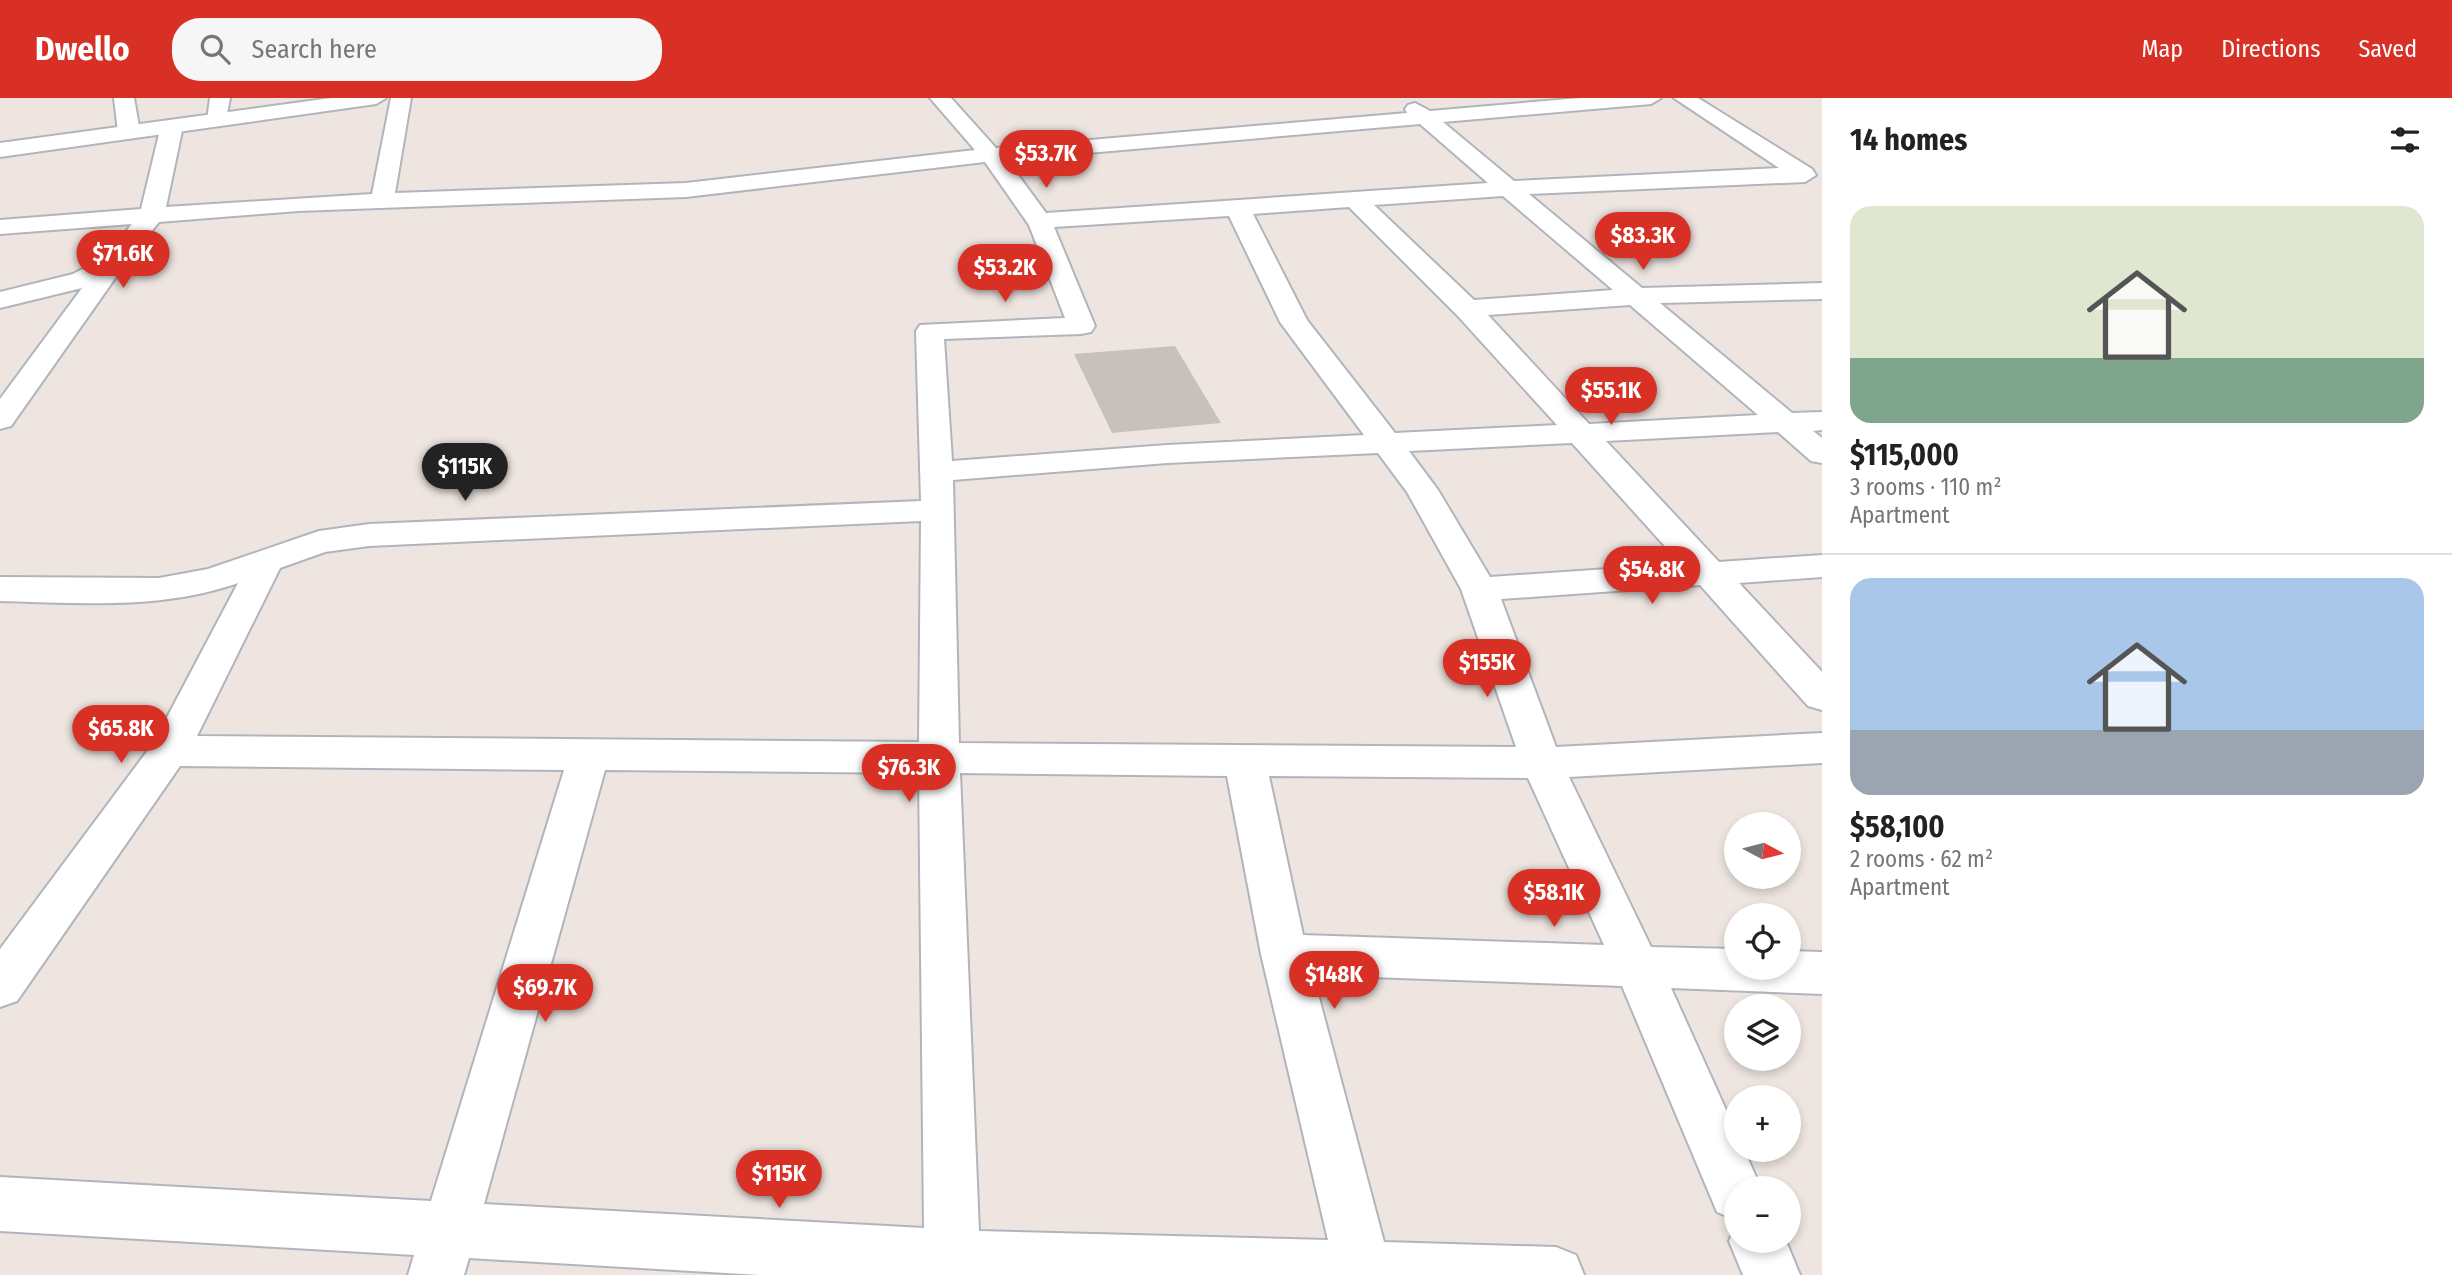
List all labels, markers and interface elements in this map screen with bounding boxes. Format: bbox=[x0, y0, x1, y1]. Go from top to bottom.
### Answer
search box bbox=[172, 18, 662, 81]
text: Dwello bbox=[35, 29, 130, 69]
icon: search bbox=[196, 30, 234, 68]
text: Search here bbox=[252, 34, 377, 65]
text: Map bbox=[2142, 35, 2183, 63]
text: Directions bbox=[2221, 35, 2320, 63]
text: Saved bbox=[2358, 35, 2417, 63]
icon: filters bbox=[2386, 121, 2424, 159]
text: 14 homes bbox=[1850, 122, 1967, 158]
pin: $53.7K bbox=[989, 130, 1103, 190]
text: $53.7K bbox=[1015, 139, 1077, 167]
pin: $83.3K bbox=[1586, 212, 1700, 272]
text: $83.3K bbox=[1611, 221, 1675, 249]
pin: $71.6K bbox=[66, 230, 180, 290]
text: $71.6K bbox=[93, 239, 153, 267]
pin: $53.2K bbox=[948, 244, 1062, 304]
icon: home bbox=[2074, 252, 2200, 378]
text: $53.2K bbox=[974, 253, 1036, 281]
pin: $55.1K bbox=[1554, 368, 1668, 427]
text: $55.1K bbox=[1581, 376, 1641, 404]
text: $115,000 bbox=[1850, 437, 1959, 473]
pin: $115K bbox=[416, 444, 514, 503]
text: $115K bbox=[438, 452, 492, 480]
text: 3 rooms · 110 m² bbox=[1850, 473, 2001, 501]
text: Apartment bbox=[1850, 501, 1950, 529]
pin: $54.8K bbox=[1595, 546, 1709, 606]
text: $54.8K bbox=[1619, 555, 1685, 583]
icon: home bbox=[2074, 624, 2200, 750]
pin: $155K bbox=[1438, 640, 1536, 699]
text: $155K bbox=[1459, 648, 1515, 676]
pin: $65.8K bbox=[64, 706, 178, 765]
text: $65.8K bbox=[88, 714, 154, 742]
pin: $76.3K bbox=[852, 744, 966, 804]
text: $76.3K bbox=[878, 753, 940, 781]
text: $58,100 bbox=[1850, 809, 1945, 845]
north arrow bbox=[1724, 812, 1801, 889]
map controls bbox=[1724, 812, 1801, 1253]
text: 2 rooms · 62 m² bbox=[1850, 845, 1993, 873]
pin: $58.1K bbox=[1497, 870, 1611, 929]
text: Apartment bbox=[1850, 873, 1950, 901]
text: $58.1K bbox=[1524, 878, 1584, 906]
button: locate bbox=[1724, 903, 1801, 980]
pin: $148K bbox=[1285, 951, 1383, 1011]
text: $148K bbox=[1305, 960, 1363, 988]
pin: $69.7K bbox=[488, 964, 602, 1024]
text: $69.7K bbox=[513, 973, 577, 1001]
button: layers bbox=[1724, 994, 1801, 1071]
button: + bbox=[1724, 1085, 1801, 1162]
pin: $115K bbox=[730, 1150, 828, 1210]
text: $115K bbox=[752, 1159, 806, 1187]
button: − bbox=[1724, 1176, 1801, 1253]

